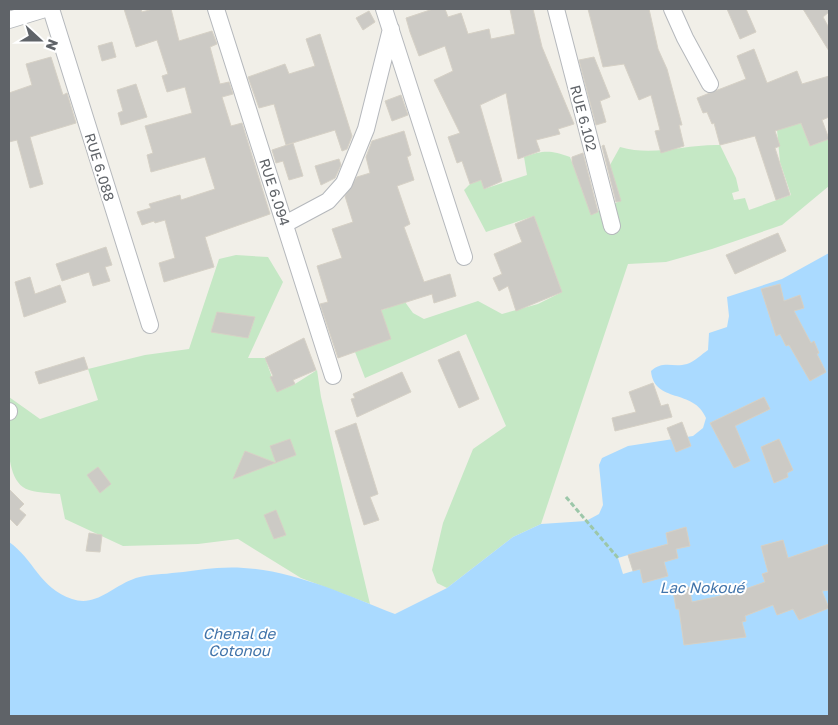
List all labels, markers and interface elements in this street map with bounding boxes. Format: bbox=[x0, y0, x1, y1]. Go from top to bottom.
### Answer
north arrow bbox=[15, 15, 65, 65]
text: N bbox=[43, 37, 62, 53]
street label: RUE 6.102 bbox=[567, 83, 601, 153]
street label: RUE 6.088 bbox=[82, 131, 118, 203]
street label: RUE 6.094 bbox=[256, 156, 294, 228]
water label: Lac Nokoué bbox=[660, 578, 746, 596]
water label: Chenal de Cotonou bbox=[203, 624, 276, 659]

